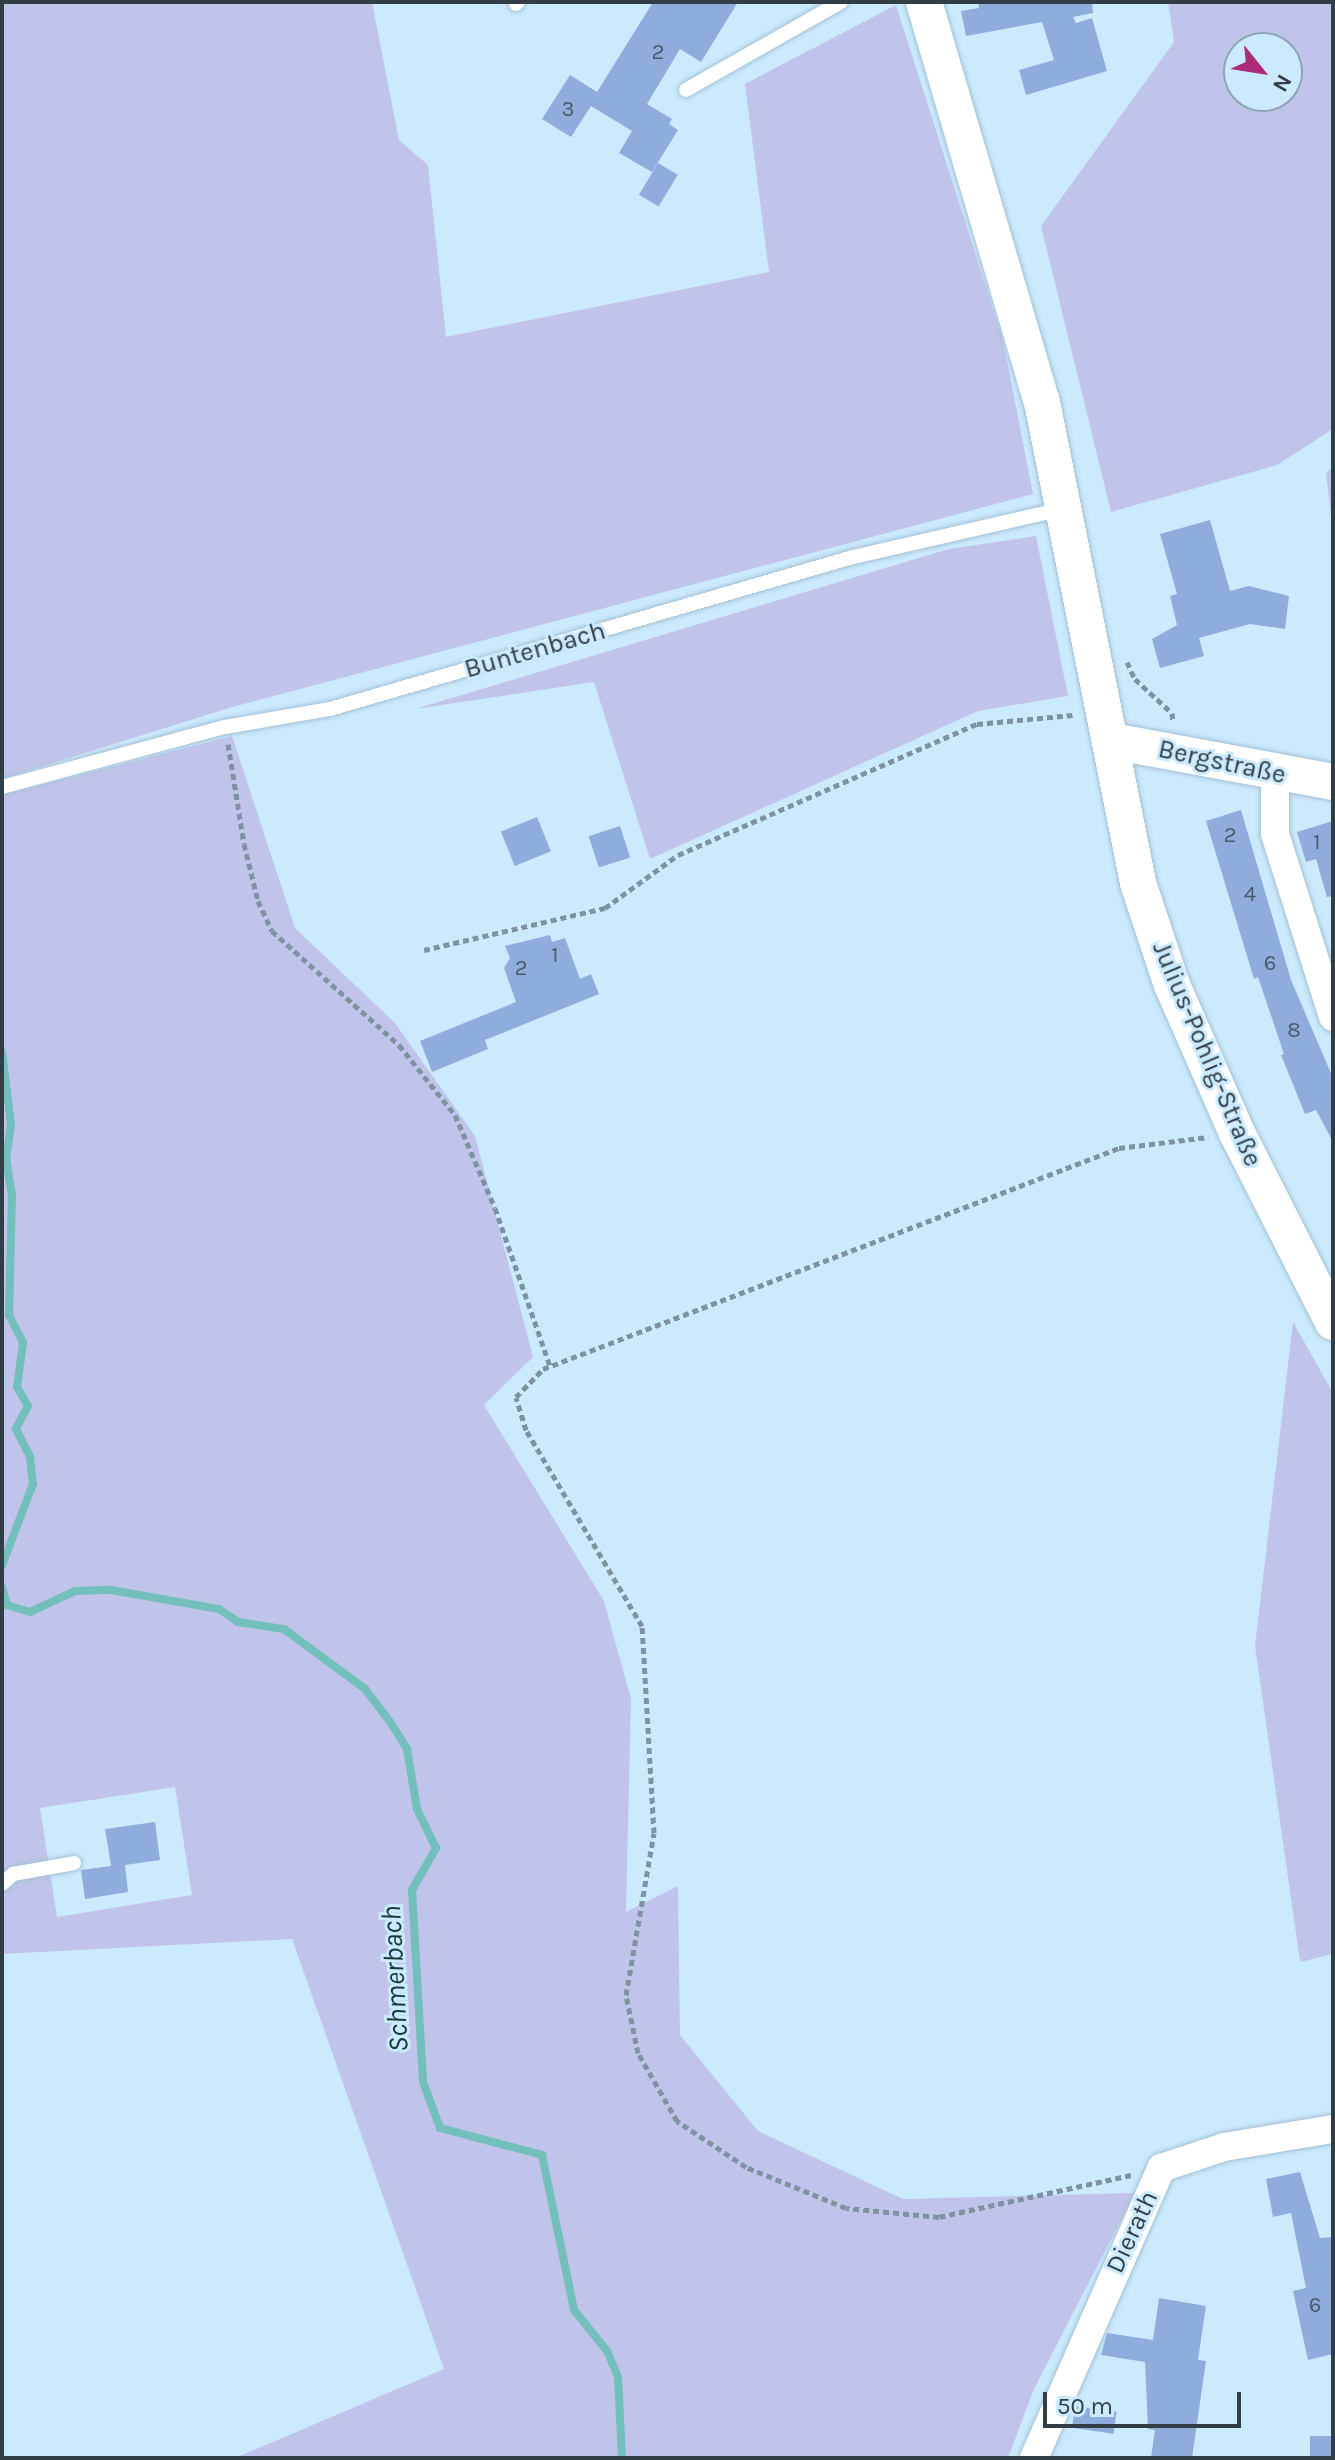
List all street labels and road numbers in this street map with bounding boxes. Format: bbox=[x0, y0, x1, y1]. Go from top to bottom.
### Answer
street label: Buntenbach bbox=[461, 615, 609, 685]
street label: Bergstraße bbox=[1155, 733, 1289, 791]
street label: Julius-Pohlig-Straße bbox=[1146, 937, 1268, 1171]
street label: Dierath bbox=[1099, 2186, 1165, 2278]

